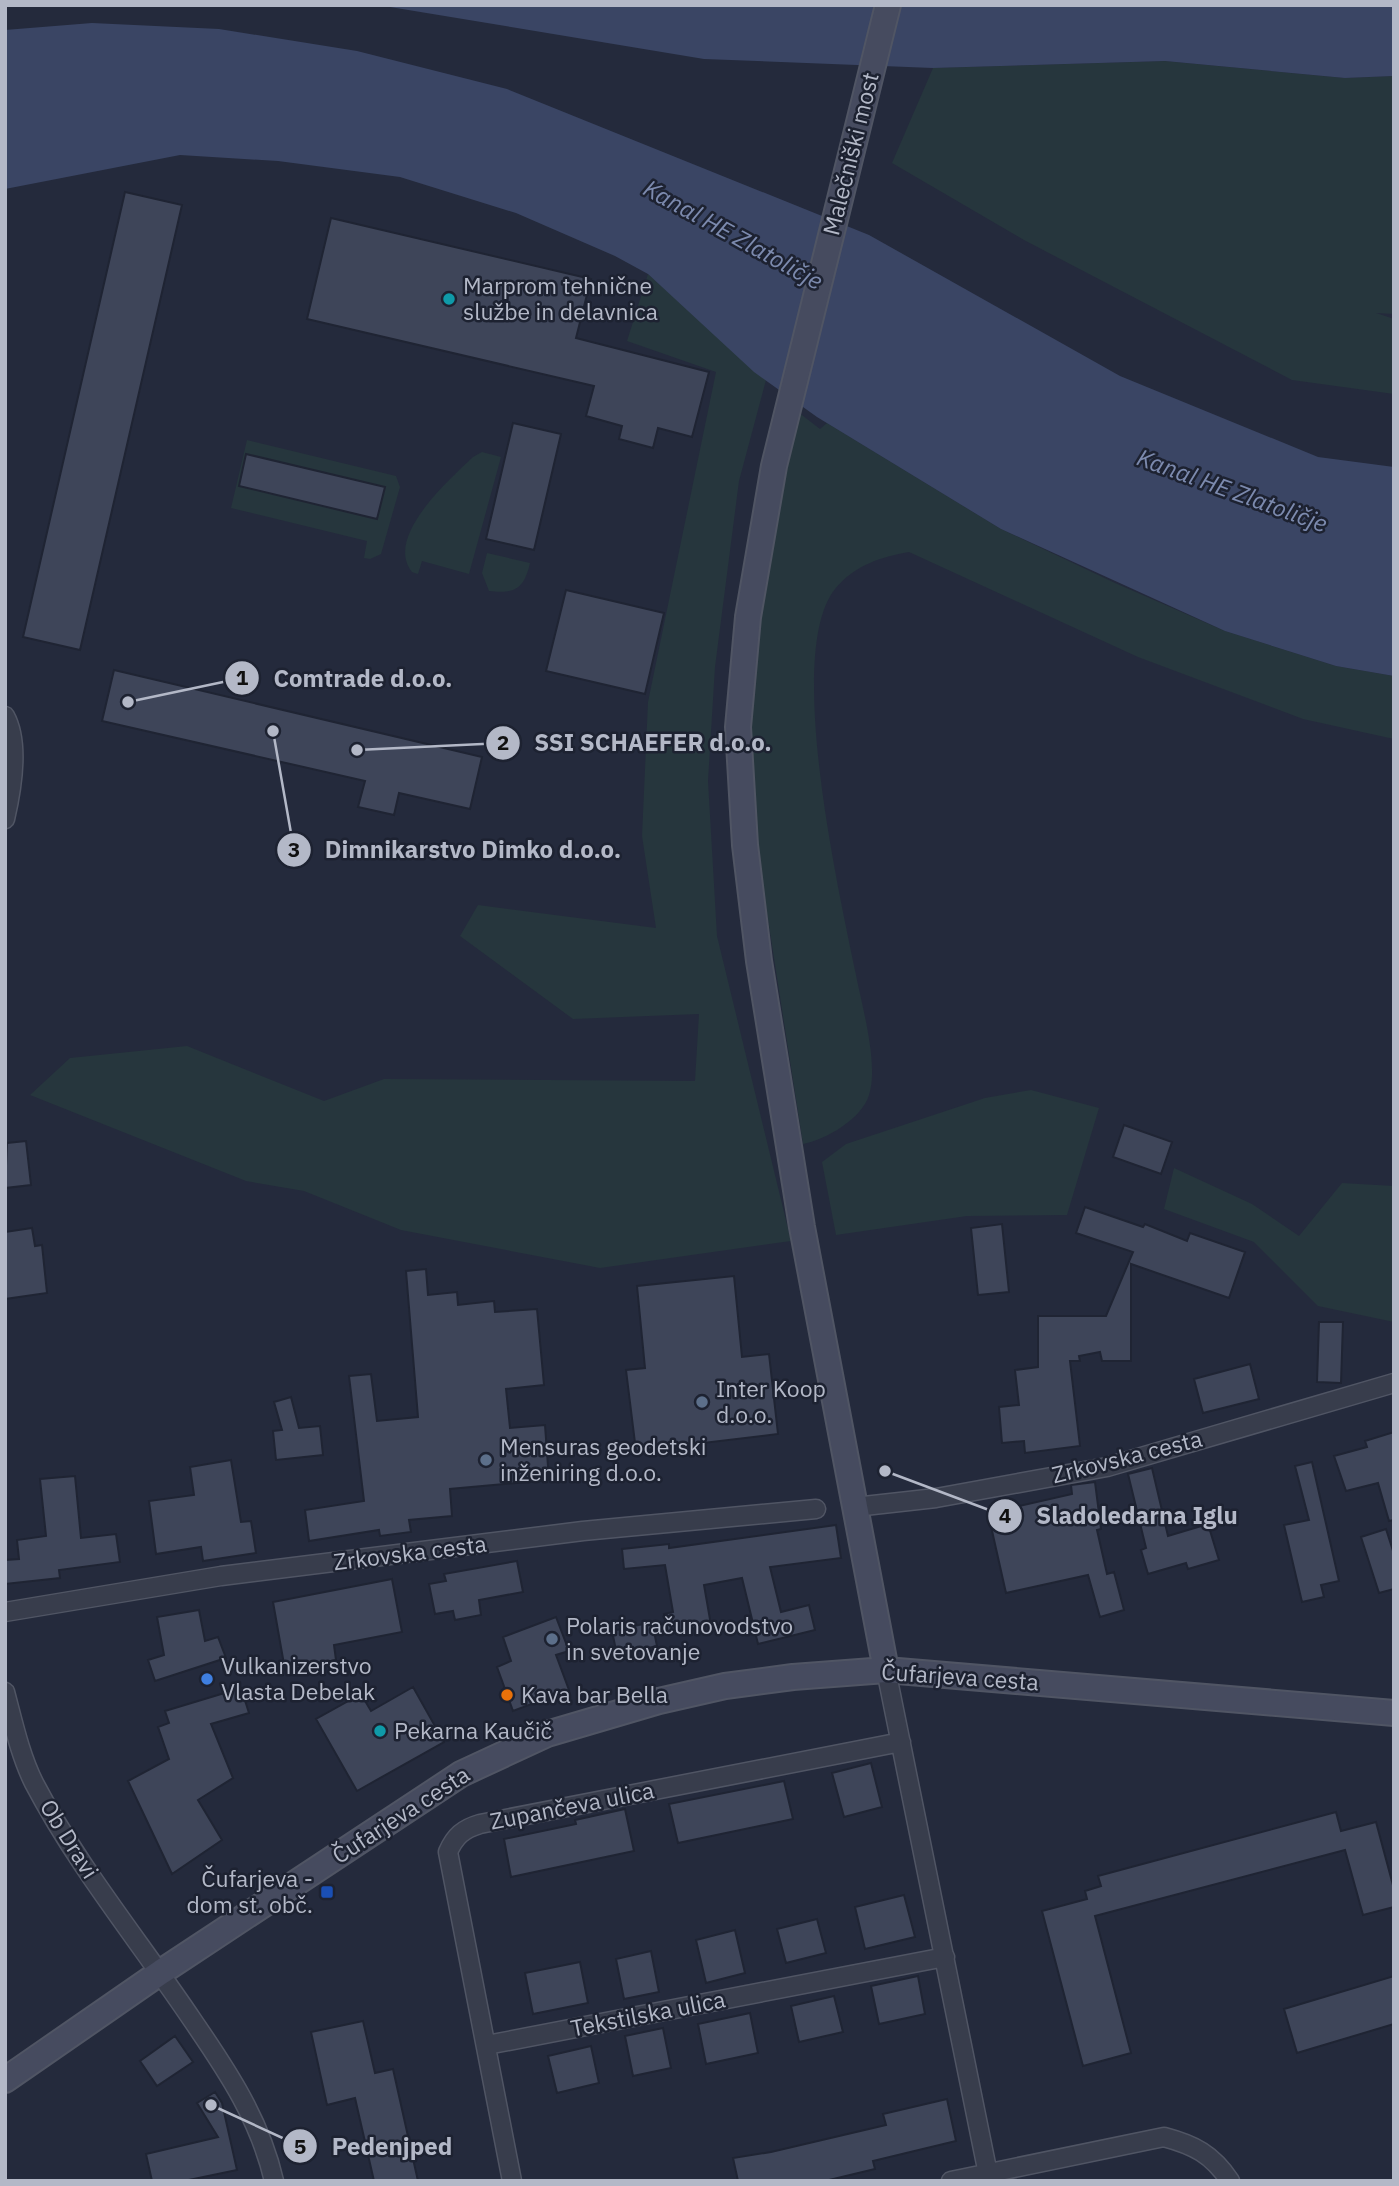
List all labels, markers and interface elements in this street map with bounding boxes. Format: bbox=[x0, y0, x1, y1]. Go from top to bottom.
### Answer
street label: Malečniški most bbox=[815, 69, 885, 238]
water label: Kanal HE Zlatoličje bbox=[638, 172, 829, 297]
place label: Marprom tehnične službe in delavnica bbox=[463, 270, 658, 326]
marker: Marprom tehnične službe in delavnica bbox=[441, 291, 457, 307]
water label: Kanal HE Zlatoličje bbox=[1133, 441, 1332, 539]
callout: Comtrade d.o.o. bbox=[225, 656, 467, 701]
text: Comtrade d.o.o. bbox=[273, 662, 453, 694]
text: 1 bbox=[236, 663, 249, 691]
callout: SSI SCHAEFER d.o.o. bbox=[485, 720, 786, 765]
text: SSI SCHAEFER d.o.o. bbox=[534, 726, 772, 758]
text: 2 bbox=[497, 728, 509, 756]
callout: Dimnikarstvo Dimko d.o.o. bbox=[276, 827, 635, 872]
text: Dimnikarstvo Dimko d.o.o. bbox=[325, 833, 621, 865]
text: 3 bbox=[288, 835, 300, 863]
place label: Inter Koop d.o.o. bbox=[716, 1373, 826, 1429]
marker: Inter Koop d.o.o. bbox=[694, 1394, 710, 1410]
street label: Zrkovska cesta bbox=[1048, 1423, 1205, 1489]
place label: Mensuras geodetski inženiring d.o.o. bbox=[500, 1431, 707, 1487]
marker: Mensuras geodetski inženiring d.o.o. bbox=[478, 1452, 494, 1468]
callout: Sladoledarna Iglu bbox=[987, 1494, 1252, 1539]
text: Sladoledarna Iglu bbox=[1036, 1499, 1238, 1531]
text: 4 bbox=[999, 1501, 1011, 1529]
street label: Zrkovska cesta bbox=[332, 1528, 488, 1576]
place label: Polaris računovodstvo in svetovanje bbox=[566, 1610, 793, 1666]
marker: Polaris računovodstvo in svetovanje bbox=[544, 1631, 560, 1647]
place label: Vulkanizerstvo Vlasta Debelak bbox=[221, 1650, 375, 1706]
street label: Čufarjeva cesta bbox=[880, 1656, 1040, 1696]
marker: Vulkanizerstvo Vlasta Debelak bbox=[199, 1671, 215, 1687]
place label: Kava bar Bella bbox=[521, 1679, 668, 1709]
marker: Kava bar Bella bbox=[499, 1687, 515, 1703]
place label: Pekarna Kaučič bbox=[394, 1715, 552, 1745]
marker: Pekarna Kaučič bbox=[372, 1723, 388, 1739]
street label: Čufarjeva cesta bbox=[326, 1759, 475, 1870]
street label: Zupančeva ulica bbox=[487, 1774, 656, 1836]
street label: Ob Dravi bbox=[34, 1793, 106, 1884]
place label: Čufarjeva - dom st. obč. bbox=[186, 1863, 313, 1919]
marker: Čufarjeva - dom st. obč. bbox=[319, 1884, 335, 1900]
street label: Tekstilska ulica bbox=[568, 1983, 728, 2043]
callout: Pedenjped bbox=[283, 2124, 467, 2169]
text: Pedenjped bbox=[332, 2130, 452, 2162]
text: 5 bbox=[294, 2132, 306, 2160]

